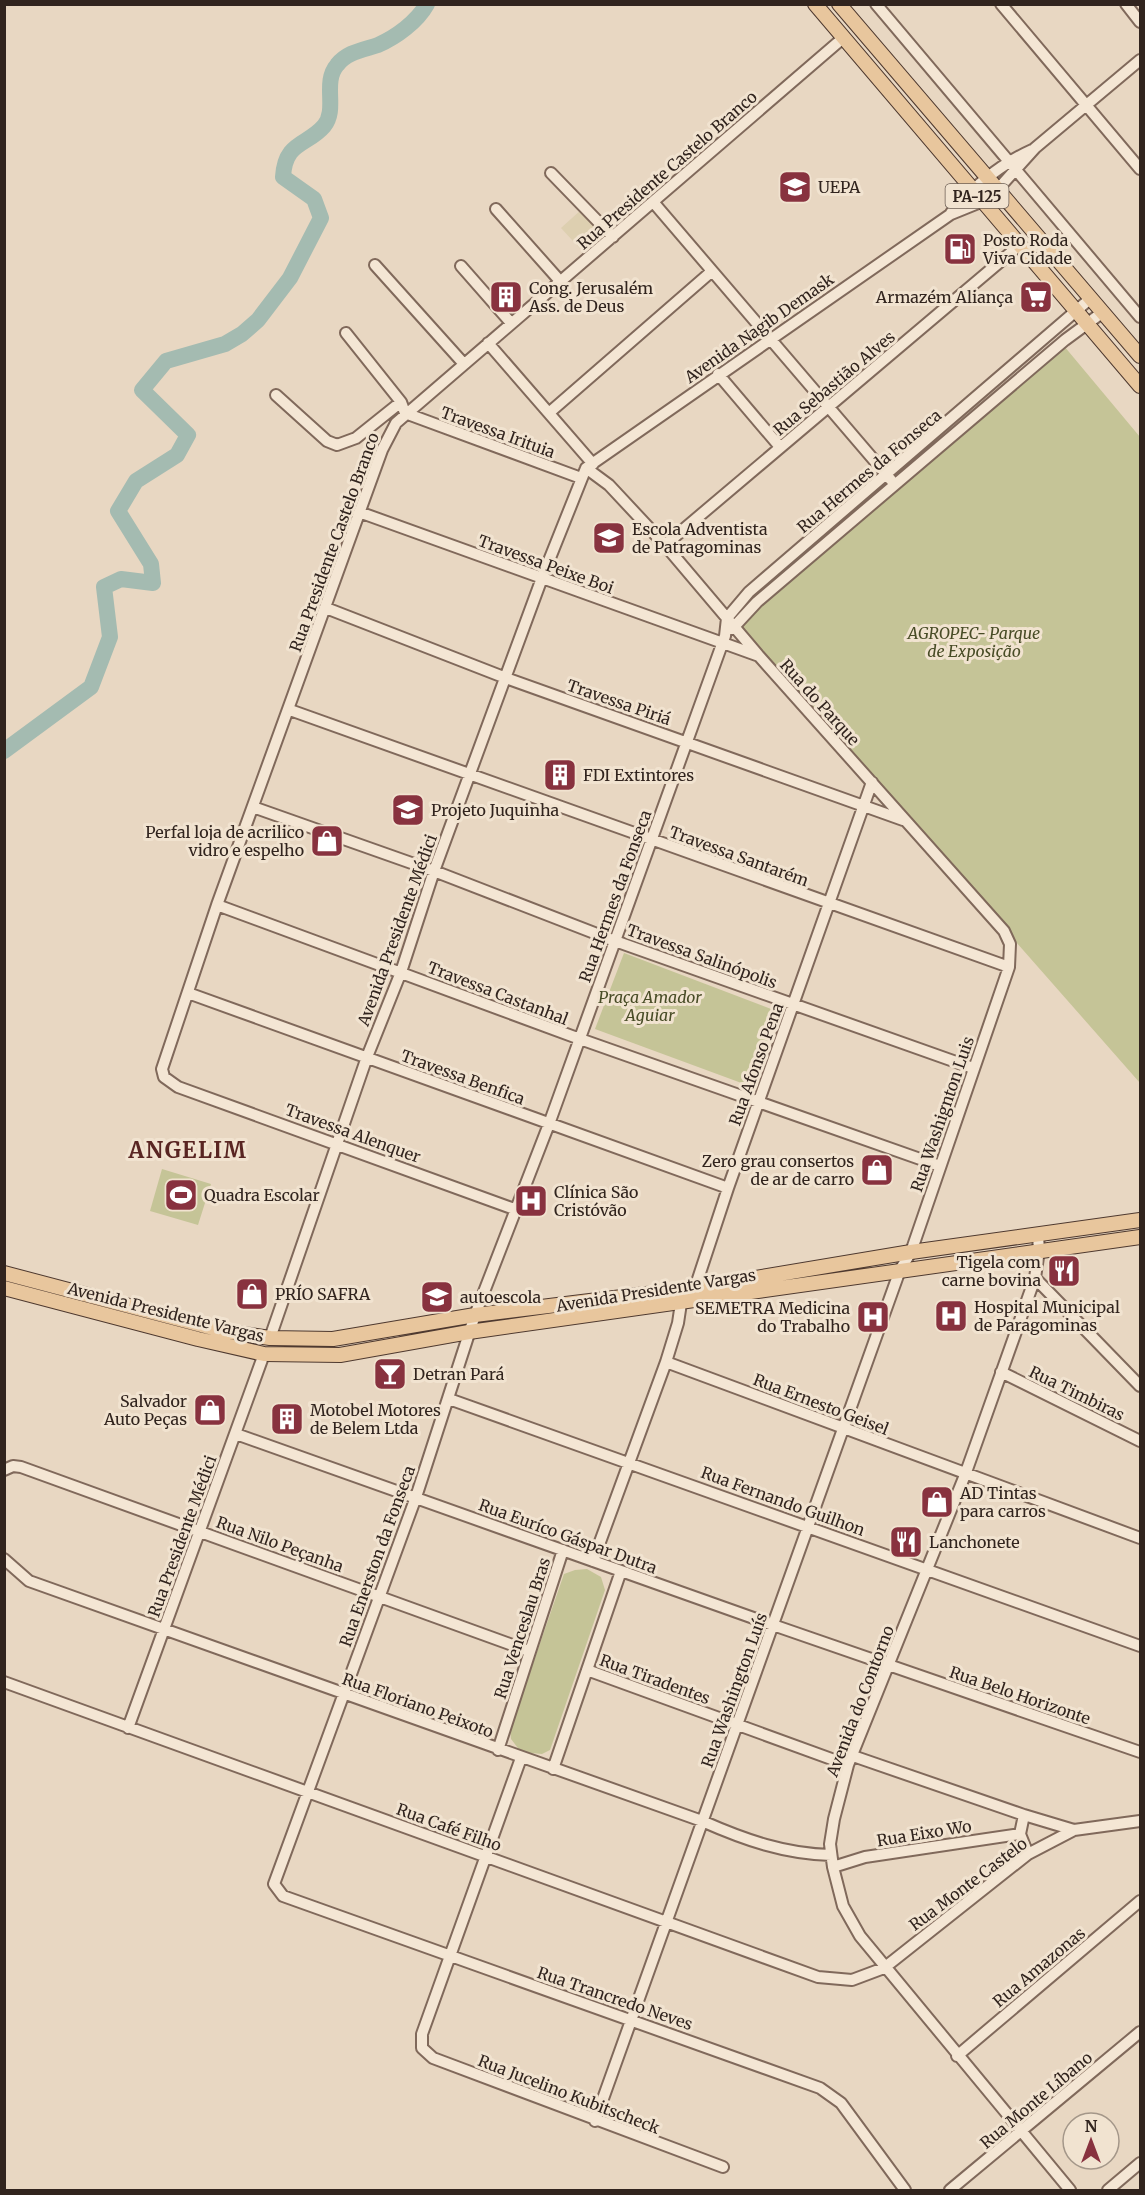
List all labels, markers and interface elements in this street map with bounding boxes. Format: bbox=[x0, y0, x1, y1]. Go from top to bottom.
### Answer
street label: Rua Presidente Castelo Branco bbox=[573, 86, 761, 254]
school or university icon: UEPA bbox=[777, 169, 813, 205]
place label: UEPA bbox=[818, 177, 861, 197]
road number: PA-125 bbox=[946, 184, 1008, 208]
place label: Posto Roda Viva Cidade bbox=[982, 230, 1072, 268]
fuel station icon: Posto Roda Viva Cidade bbox=[942, 231, 978, 267]
street label: Avenida Nagib Demask bbox=[680, 268, 838, 388]
place label: Cong. Jerusalém Ass. de Deus bbox=[528, 278, 653, 316]
building icon: Cong. Jerusalém Ass. de Deus bbox=[488, 279, 524, 315]
supermarket icon: Armazém Aliança bbox=[1018, 279, 1054, 315]
place label: Armazém Aliança bbox=[875, 287, 1013, 307]
street label: Rua Sebastião Alves bbox=[769, 326, 899, 440]
street label: Travessa Irituia bbox=[438, 402, 558, 462]
street label: Rua Hermes da Fonseca bbox=[793, 405, 945, 537]
street label: Rua Presidente Castelo Branco bbox=[285, 430, 383, 654]
place label: Escola Adventista de Patragominas bbox=[632, 519, 768, 557]
school or university icon: Escola Adventista de Patragominas bbox=[591, 520, 627, 556]
street label: Travessa Peixe Boi bbox=[475, 530, 617, 598]
park label: AGROPEC- Parque de Exposição bbox=[906, 623, 1040, 661]
street label: Rua do Parque bbox=[776, 655, 864, 749]
street label: Travessa Piriá bbox=[564, 675, 674, 729]
building icon: FDI Extintores bbox=[542, 757, 578, 793]
place label: FDI Extintores bbox=[583, 765, 694, 785]
school or university icon: Projeto Juquinha bbox=[390, 792, 426, 828]
place label: Projeto Juquinha bbox=[431, 800, 560, 820]
street label: Rua Hermes da Fonseca bbox=[574, 807, 656, 985]
street label: Travessa Santarém bbox=[667, 821, 812, 891]
place label: Perfal loja de acrilico vidro e espelho bbox=[145, 822, 304, 860]
shop icon: Perfal loja de acrilico vidro e espelho bbox=[309, 823, 345, 859]
street label: Avenida Presidente Médici bbox=[353, 831, 441, 1030]
street label: Travessa Salinópolis bbox=[624, 920, 780, 993]
street label: Travessa Castanhal bbox=[425, 957, 571, 1029]
park label: Praça Amador Aguiar bbox=[598, 987, 702, 1025]
street label: Rua Afonso Pena bbox=[725, 1000, 788, 1128]
street label: Rua Washignton Luis bbox=[906, 1034, 978, 1194]
street label: Travessa Benfica bbox=[398, 1045, 528, 1109]
street label: Travessa Alenquer bbox=[283, 1099, 423, 1167]
district label: ANGELIM bbox=[128, 1136, 247, 1164]
place label: Zero grau consertos de ar de carro bbox=[702, 1151, 854, 1189]
shop icon: Zero grau consertos de ar de carro bbox=[859, 1152, 895, 1188]
sports icon: Quadra Escolar bbox=[163, 1177, 199, 1213]
place label: Clínica São Cristóvão bbox=[554, 1182, 638, 1220]
hospital icon: Clínica São Cristóvão bbox=[513, 1183, 549, 1219]
place label: Quadra Escolar bbox=[204, 1185, 320, 1205]
place label: Tigela com carne bovina bbox=[942, 1252, 1041, 1290]
restaurant icon: Tigela com carne bovina bbox=[1046, 1253, 1082, 1289]
street label: Avenida Presidente Vargas bbox=[554, 1264, 757, 1316]
shop icon: PRÍO SAFRA bbox=[234, 1276, 270, 1312]
street label: Avenida Presidente Vargas bbox=[65, 1278, 266, 1346]
school or university icon: autoescola bbox=[419, 1279, 455, 1315]
place label: PRÍO SAFRA bbox=[275, 1284, 371, 1304]
place label: autoescola bbox=[460, 1287, 541, 1307]
place label: Hospital Municipal de Paragominas bbox=[974, 1297, 1120, 1335]
place label: SEMETRA Medicina do Trabalho bbox=[695, 1298, 850, 1336]
hospital icon: Hospital Municipal de Paragominas bbox=[933, 1298, 969, 1334]
hospital icon: SEMETRA Medicina do Trabalho bbox=[855, 1299, 891, 1335]
bar icon: Detran Pará bbox=[372, 1356, 408, 1392]
street label: Rua Timbiras bbox=[1026, 1361, 1128, 1425]
place label: Detran Pará bbox=[413, 1364, 505, 1384]
street label: Rua Ernesto Geisel bbox=[750, 1369, 892, 1439]
place label: Salvador Auto Peças bbox=[103, 1391, 187, 1429]
shop icon: Salvador Auto Peças bbox=[192, 1392, 228, 1428]
place label: Motobel Motores de Belem Ltda bbox=[310, 1400, 441, 1438]
building icon: Motobel Motores de Belem Ltda bbox=[269, 1401, 305, 1437]
street label: Rua Presidente Médici bbox=[143, 1452, 221, 1620]
street label: Rua Enerston da Fonseca bbox=[335, 1462, 419, 1649]
street label: Rua Fernando Guilhon bbox=[698, 1462, 868, 1540]
place label: AD Tintas para carros bbox=[959, 1483, 1046, 1521]
shop icon: AD Tintas para carros bbox=[919, 1484, 955, 1520]
street label: Rua Euríco Gáspar Dutra bbox=[476, 1494, 660, 1578]
street label: Rua Nilo Peçanha bbox=[214, 1512, 347, 1576]
restaurant icon: Lanchonete bbox=[888, 1524, 924, 1560]
place label: Lanchonete bbox=[929, 1532, 1020, 1552]
street label: Rua Venceslau Bras bbox=[490, 1555, 554, 1701]
street label: Rua Washington Luís bbox=[697, 1610, 771, 1770]
street label: Avenida do Contorno bbox=[822, 1622, 898, 1780]
street label: Rua Tiradentes bbox=[597, 1650, 713, 1708]
street label: Rua Belo Horizonte bbox=[947, 1662, 1093, 1728]
street label: Rua Floriano Peixoto bbox=[340, 1668, 496, 1742]
street label: Rua Café Filho bbox=[394, 1799, 504, 1855]
street label: Rua Eixo Wo bbox=[875, 1816, 973, 1850]
street label: Rua Monte Castelo bbox=[905, 1833, 1031, 1935]
street label: Rua Amazonas bbox=[989, 1923, 1089, 2011]
street label: Rua Trancredo Neves bbox=[535, 1962, 695, 2034]
street label: Rua Monte Líbano bbox=[976, 2047, 1096, 2153]
street label: Rua Jucelino Kubitscheck bbox=[475, 2050, 664, 2138]
north arrow bbox=[1061, 2111, 1121, 2171]
text: N bbox=[1085, 2116, 1098, 2136]

